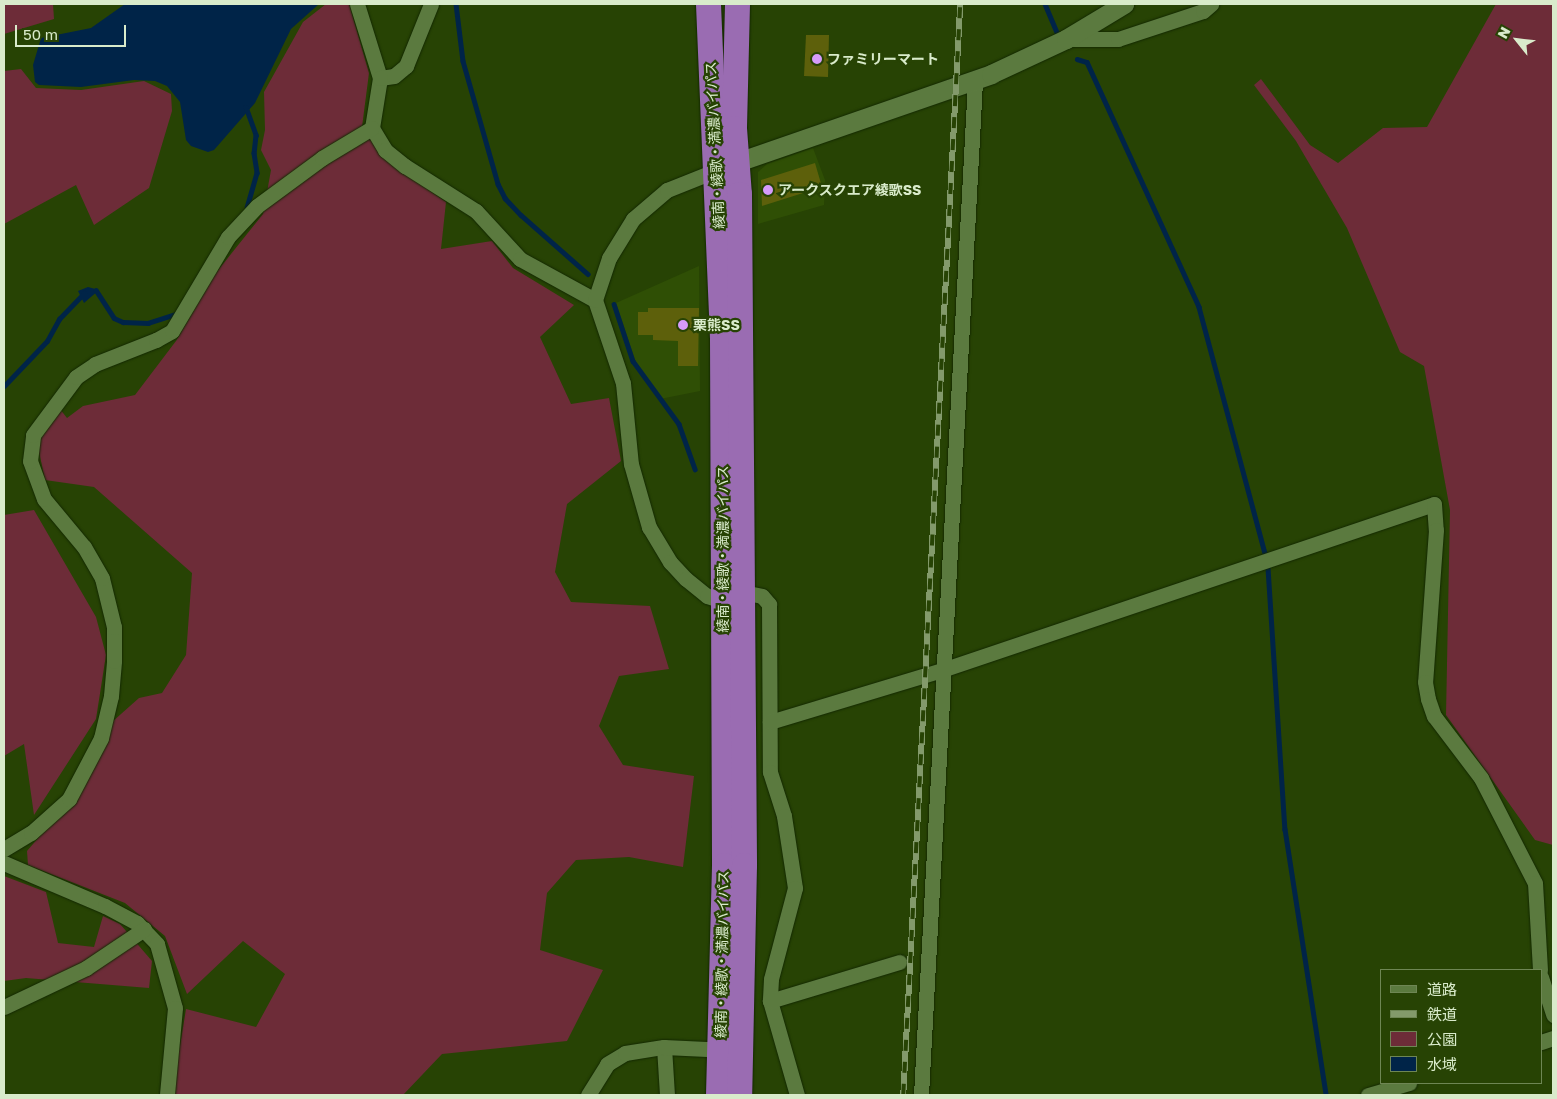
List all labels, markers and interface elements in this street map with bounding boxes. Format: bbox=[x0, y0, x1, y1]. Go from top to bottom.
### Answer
scale bar bbox=[18, 15, 129, 47]
north arrow bbox=[1492, 15, 1542, 65]
text: N bbox=[1493, 24, 1513, 41]
text: 50 m bbox=[23, 25, 58, 43]
place label: ファミリーマート bbox=[827, 51, 939, 67]
marker: ファミリーマート bbox=[811, 53, 823, 65]
street label: 綾南・綾歌・満濃バイパス bbox=[702, 61, 728, 229]
place label: アークスクエア綾歌SS bbox=[778, 182, 922, 198]
marker: アークスクエア綾歌SS bbox=[762, 184, 774, 196]
place label: 栗熊SS bbox=[693, 317, 740, 333]
marker: 栗熊SS bbox=[677, 319, 689, 331]
street label: 綾南・綾歌・満濃バイパス bbox=[715, 465, 731, 633]
street label: 綾南・綾歌・満濃バイパス bbox=[712, 870, 732, 1038]
legend bbox=[1380, 969, 1542, 1084]
text: 道路 bbox=[1427, 980, 1457, 998]
text: 鉄道 bbox=[1427, 1005, 1457, 1023]
text: 公園 bbox=[1427, 1030, 1457, 1048]
text: 水域 bbox=[1427, 1055, 1457, 1073]

